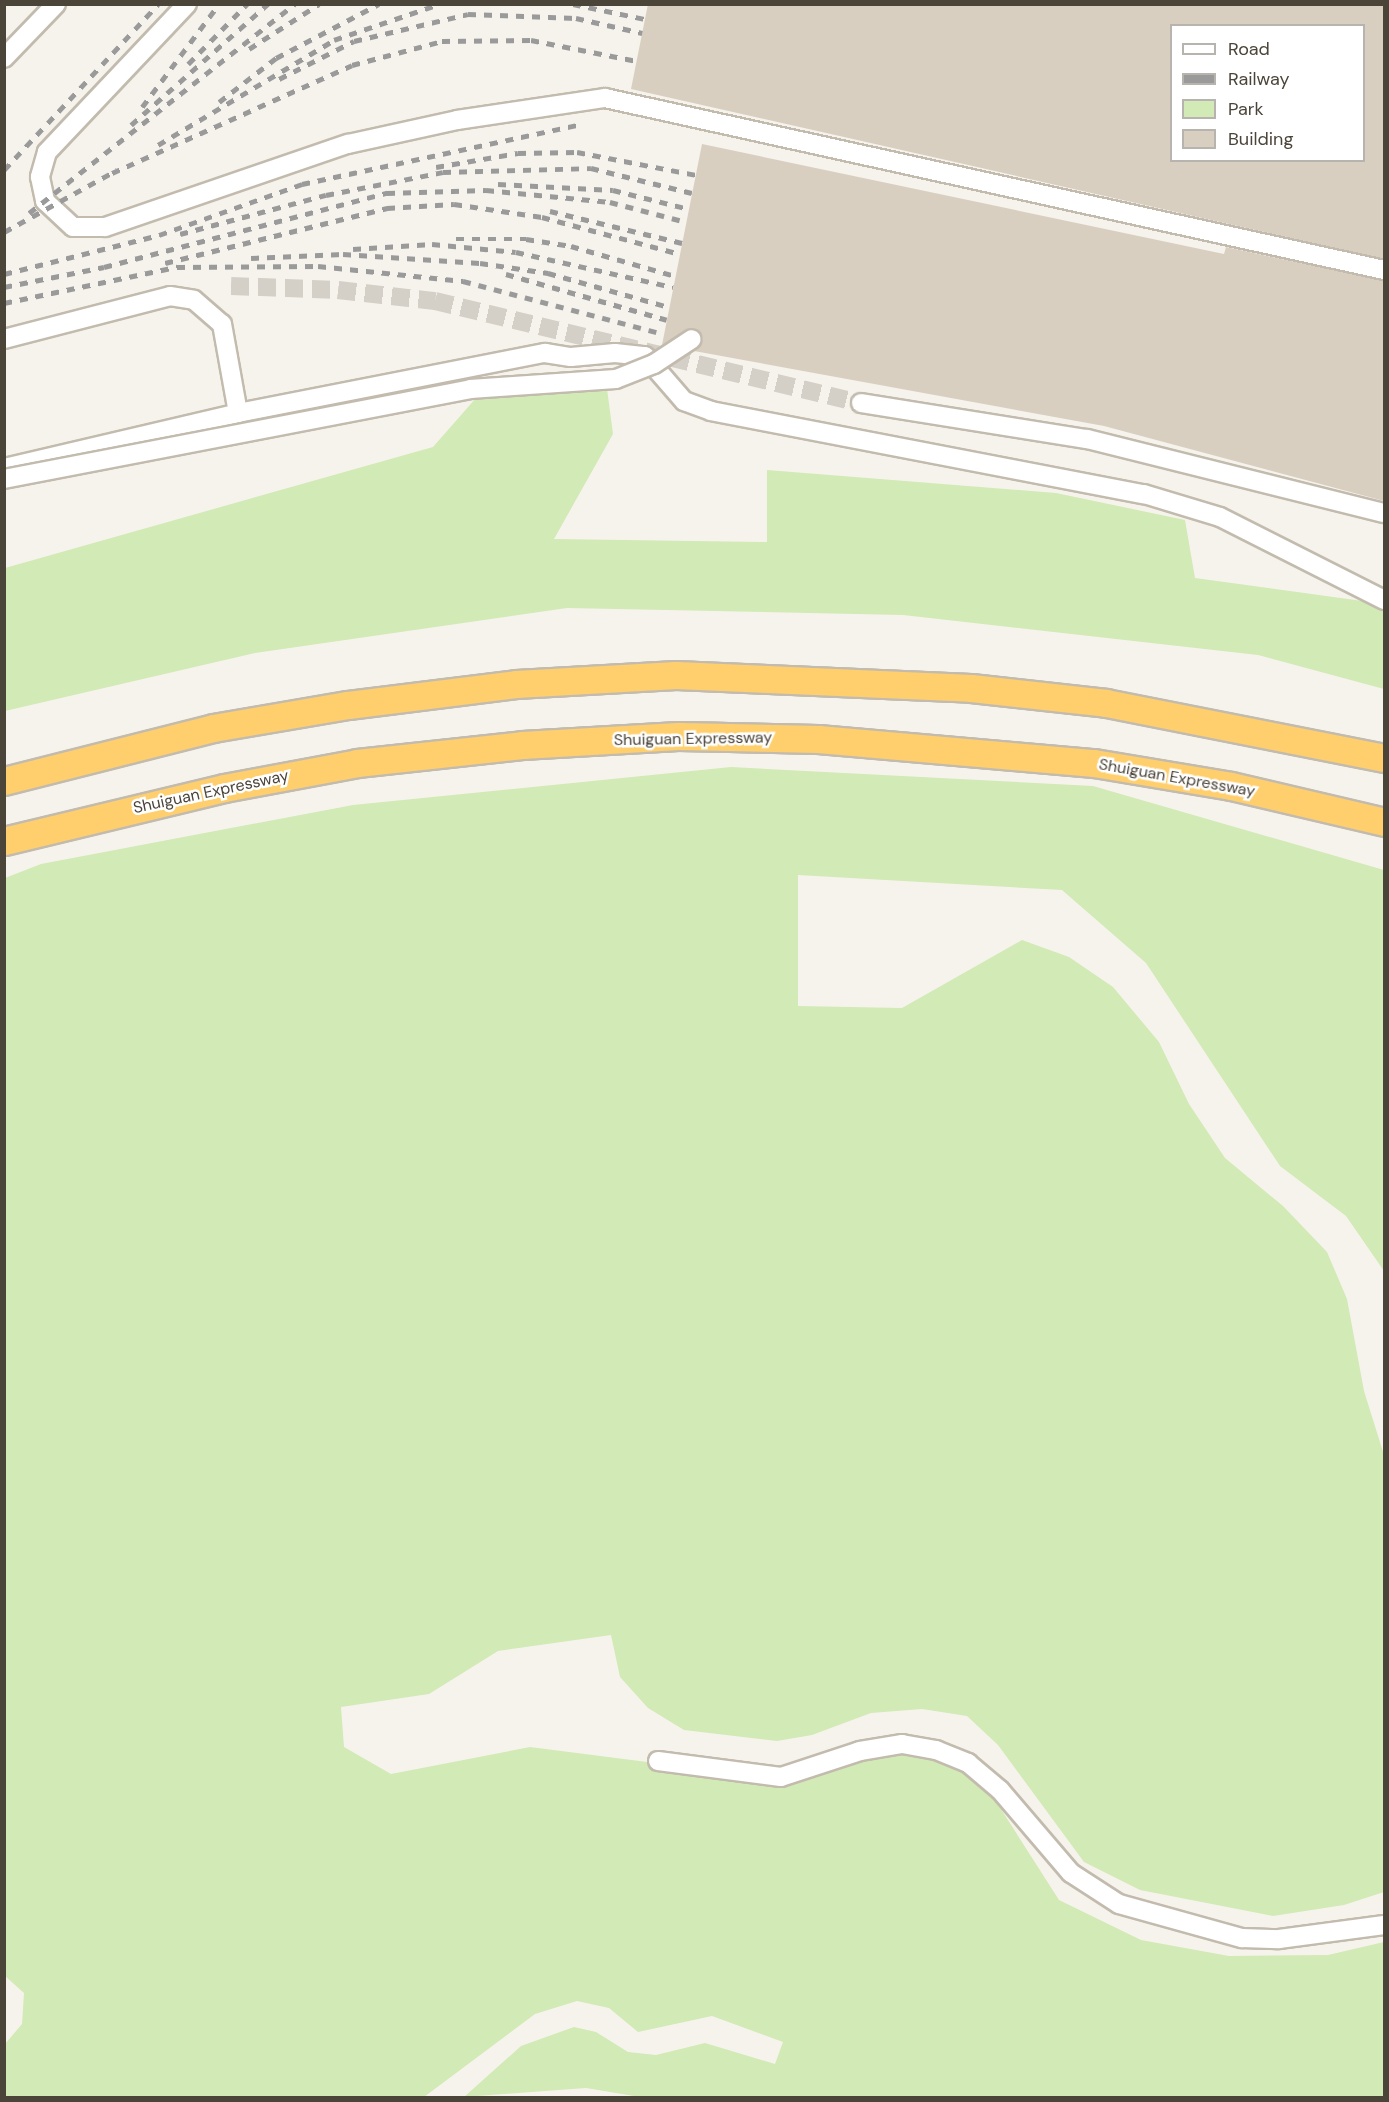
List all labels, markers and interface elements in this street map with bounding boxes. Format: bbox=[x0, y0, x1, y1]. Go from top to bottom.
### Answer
legend bbox=[1170, 24, 1365, 162]
text: Road bbox=[1228, 37, 1270, 61]
text: Railway bbox=[1228, 67, 1290, 91]
text: Park bbox=[1228, 97, 1264, 121]
text: Building bbox=[1228, 127, 1293, 151]
street label: Shuiguan Expressway bbox=[614, 728, 772, 750]
street label: Shuiguan Expressway bbox=[1097, 755, 1257, 801]
street label: Shuiguan Expressway bbox=[132, 766, 290, 818]

